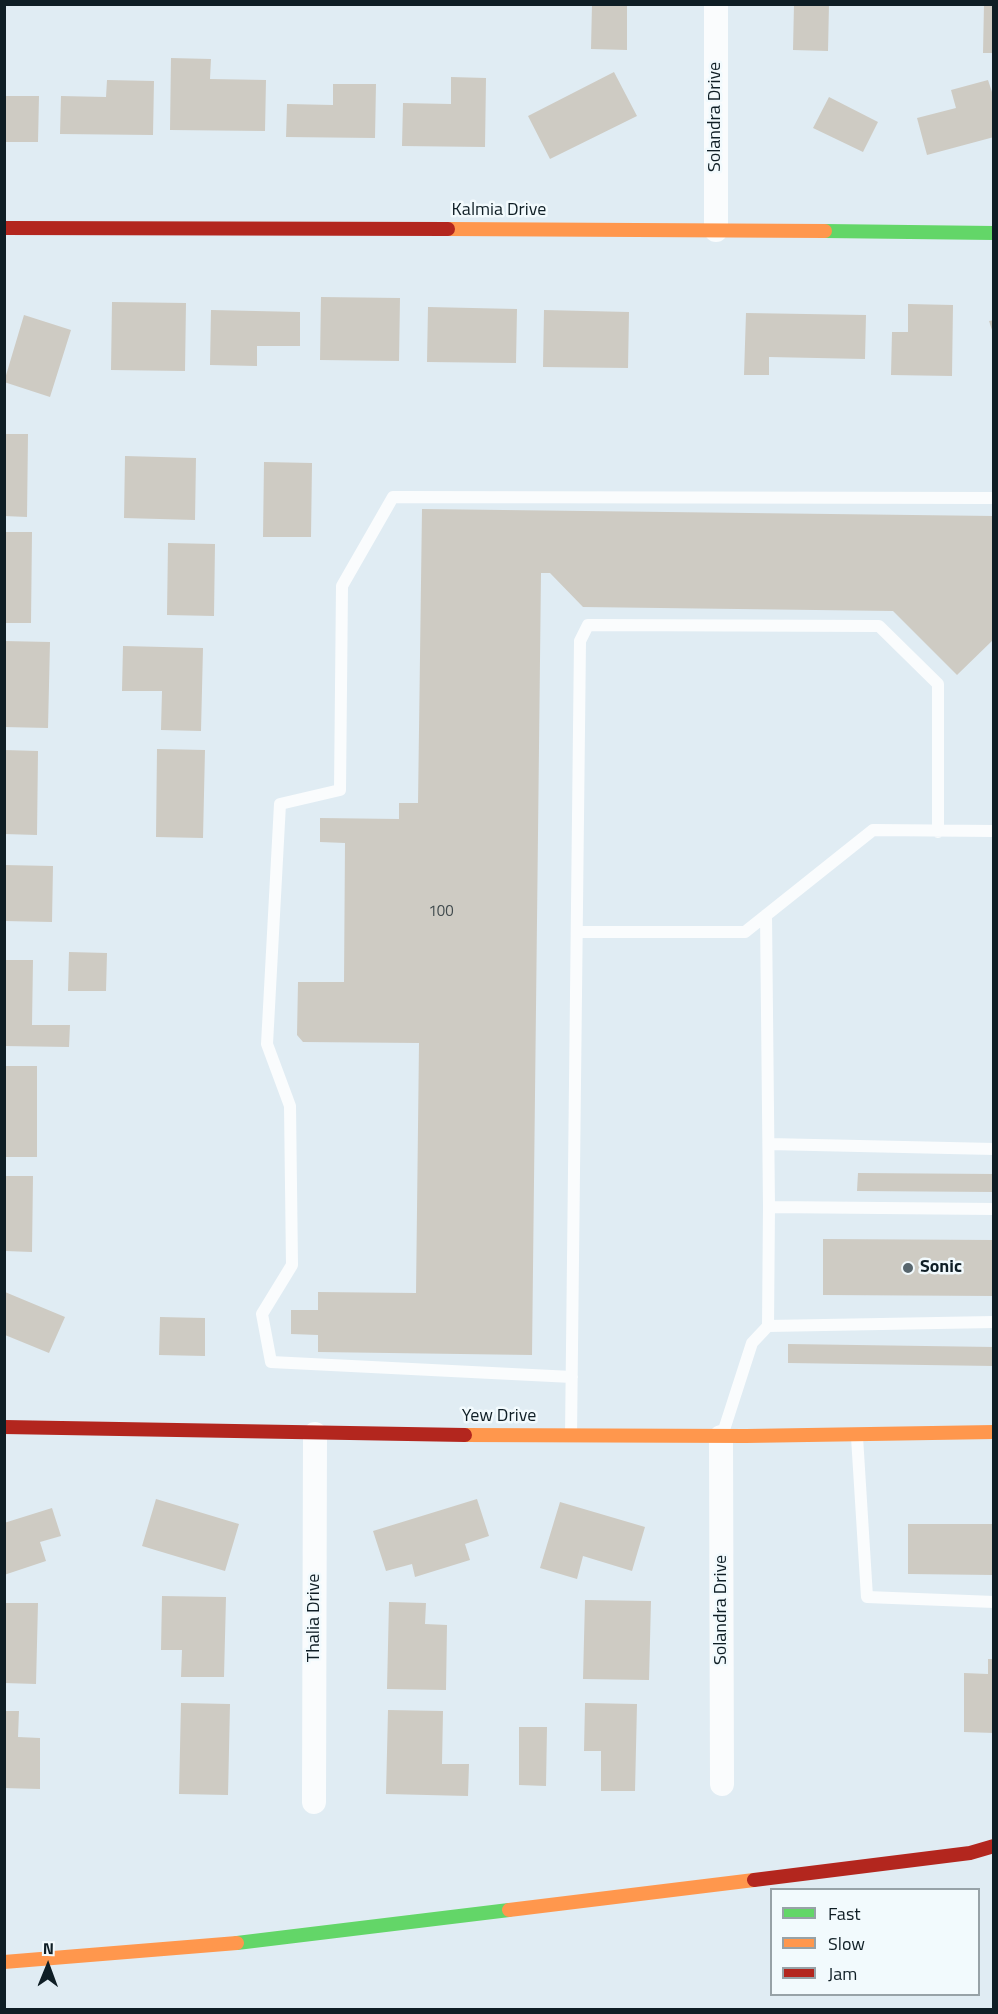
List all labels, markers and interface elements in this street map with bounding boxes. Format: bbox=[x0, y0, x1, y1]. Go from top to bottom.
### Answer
street label: Solandra Drive bbox=[705, 62, 727, 172]
street label: Kalmia Drive bbox=[452, 200, 546, 222]
house number: 100 bbox=[428, 903, 454, 921]
place label: Sonic bbox=[920, 1257, 962, 1279]
marker: Sonic bbox=[901, 1261, 915, 1275]
street label: Yew Drive bbox=[462, 1406, 536, 1428]
street label: Solandra Drive bbox=[711, 1555, 733, 1665]
street label: Thalia Drive bbox=[304, 1574, 326, 1662]
legend bbox=[770, 1888, 980, 1996]
text: Fast bbox=[828, 1900, 861, 1927]
text: Slow bbox=[828, 1930, 865, 1957]
north arrow bbox=[18, 1936, 78, 1996]
text: N bbox=[43, 1936, 54, 1960]
text: Jam bbox=[828, 1960, 857, 1987]

